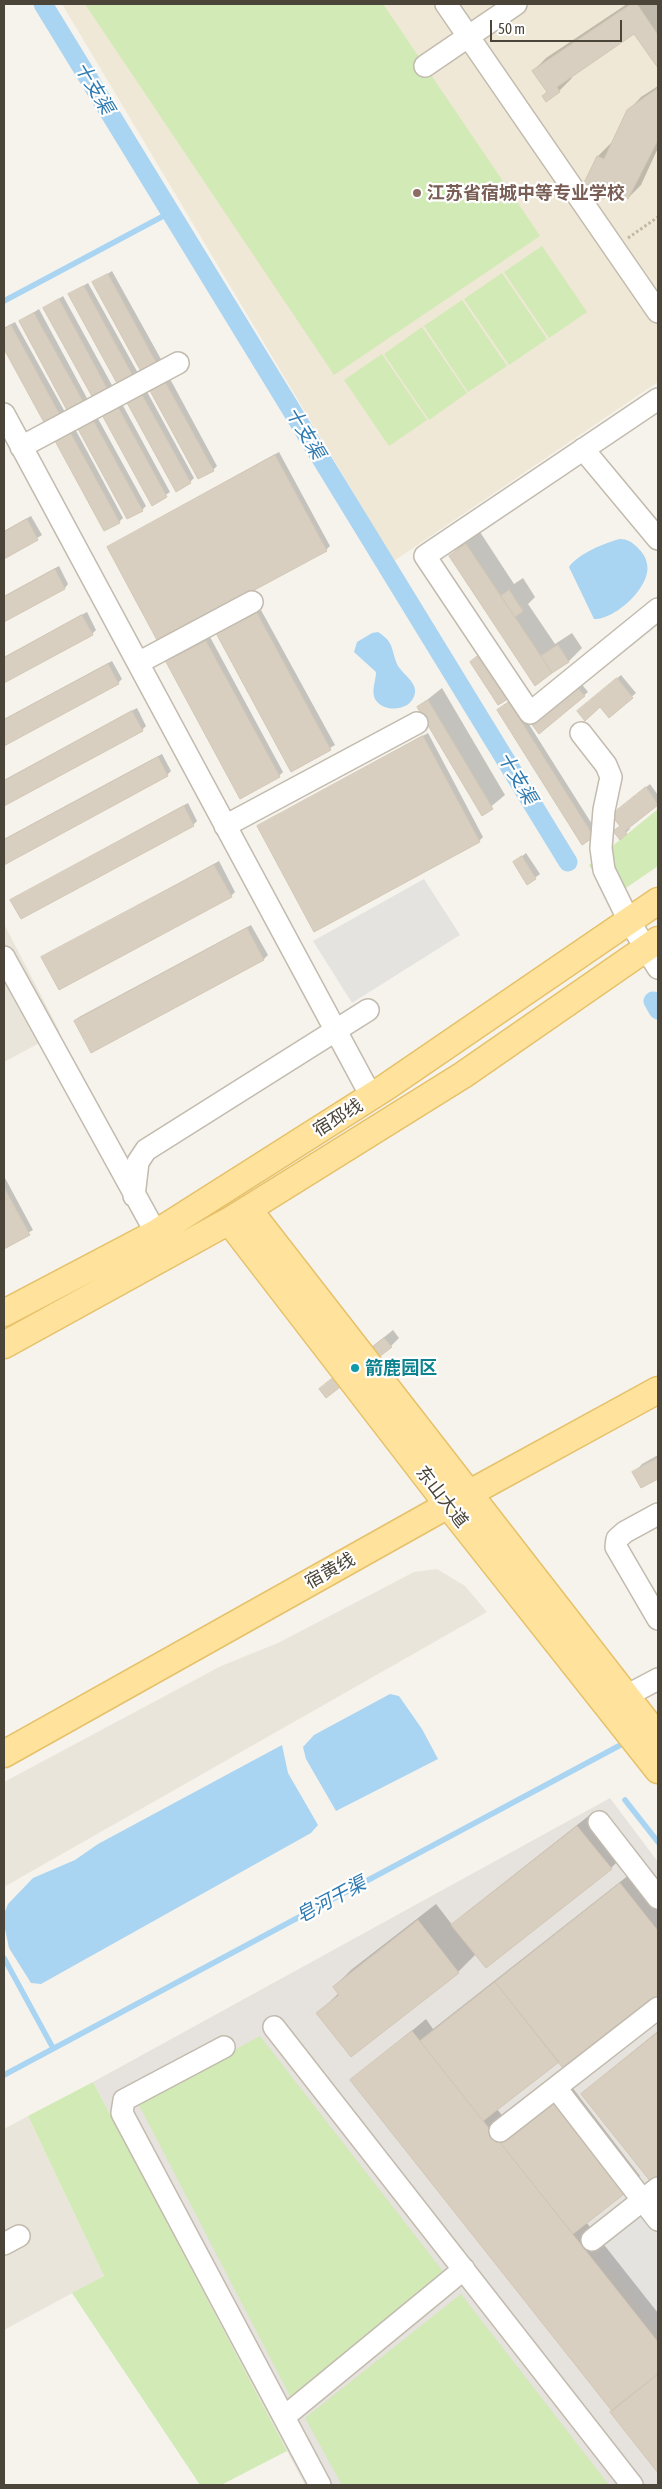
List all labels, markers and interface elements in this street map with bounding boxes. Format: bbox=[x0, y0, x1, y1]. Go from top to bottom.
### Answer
scale bar bbox=[492, 10, 624, 42]
text: 50 m bbox=[498, 20, 525, 37]
water label: 十支渠 bbox=[70, 58, 118, 118]
place label: 江苏省宿城中等专业学校 bbox=[427, 182, 625, 204]
marker: 江苏省宿城中等专业学校 bbox=[411, 187, 423, 199]
water label: 十支渠 bbox=[281, 403, 329, 463]
water label: 十支渠 bbox=[493, 748, 541, 808]
street label: 宿邳线 bbox=[309, 1095, 367, 1141]
place label: 箭鹿园区 bbox=[365, 1357, 437, 1379]
marker: 箭鹿园区 bbox=[349, 1362, 361, 1374]
street label: 东山大道 bbox=[411, 1462, 473, 1532]
street label: 宿黄线 bbox=[301, 1548, 359, 1594]
water label: 皂河干渠 bbox=[292, 1872, 370, 1928]

